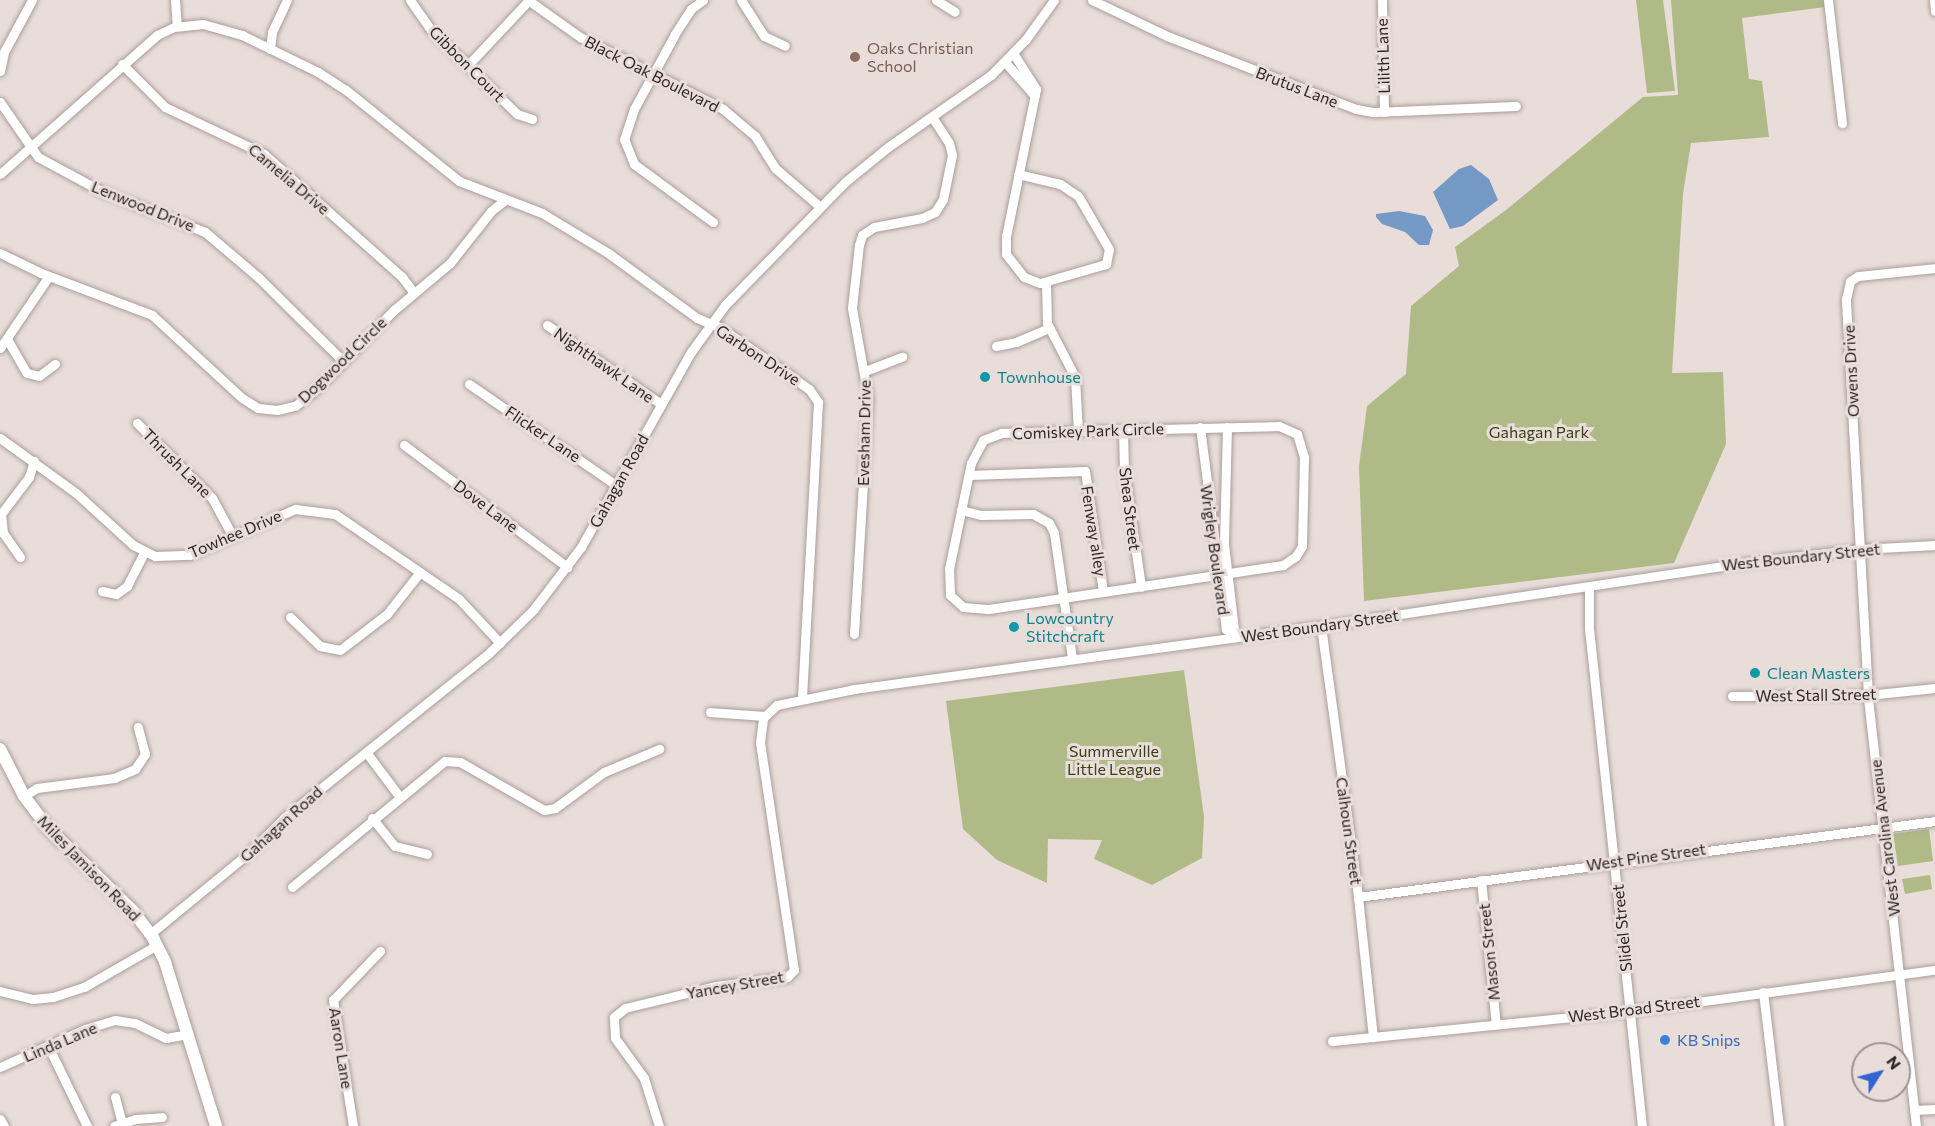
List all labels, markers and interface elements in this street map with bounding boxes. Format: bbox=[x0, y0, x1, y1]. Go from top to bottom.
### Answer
street label: Lilith Lane bbox=[1372, 18, 1394, 94]
street label: Gibbon Court bbox=[425, 22, 509, 106]
street label: Black Oak Boulevard bbox=[581, 32, 723, 116]
place label: Oaks Christian School bbox=[867, 38, 974, 76]
marker: Oaks Christian School bbox=[848, 50, 862, 64]
street label: Brutus Lane bbox=[1253, 63, 1341, 111]
street label: Camelia Drive bbox=[245, 140, 333, 218]
street label: Lenwood Drive bbox=[89, 177, 197, 235]
street label: Dogwood Circle bbox=[294, 313, 390, 407]
street label: Garbon Drive bbox=[712, 321, 804, 389]
street label: Nighthawk Lane bbox=[550, 323, 658, 407]
street label: Owens Drive bbox=[1839, 324, 1863, 418]
place label: Townhouse bbox=[997, 367, 1081, 387]
marker: Townhouse bbox=[978, 370, 992, 384]
street label: Evesham Drive bbox=[853, 380, 875, 486]
street label: Flicker Lane bbox=[502, 402, 584, 466]
street label: Comiskey Park Circle bbox=[1012, 419, 1164, 443]
park label: Gahagan Park bbox=[1489, 422, 1589, 442]
street label: Thrush Lane bbox=[139, 425, 215, 501]
street label: Gahagan Road bbox=[585, 431, 653, 531]
street label: Shea Street bbox=[1115, 466, 1145, 552]
street label: Dove Lane bbox=[450, 476, 522, 536]
street label: Fenway alley bbox=[1077, 484, 1111, 578]
street label: Wrigley Boulevard bbox=[1196, 484, 1234, 616]
street label: Towhee Drive bbox=[186, 506, 284, 562]
street label: West Boundary Street bbox=[1721, 539, 1881, 575]
street label: West Boundary Street bbox=[1240, 605, 1400, 647]
place label: Lowcountry Stitchcraft bbox=[1026, 608, 1114, 646]
marker: Lowcountry Stitchcraft bbox=[1007, 620, 1021, 634]
place label: Clean Masters bbox=[1767, 663, 1870, 683]
marker: Clean Masters bbox=[1748, 666, 1762, 680]
street label: West Stall Street bbox=[1755, 684, 1877, 706]
park label: Summerville Little League bbox=[1067, 741, 1161, 779]
street label: West Carolina Avenue bbox=[1866, 759, 1904, 917]
street label: Calhoun Street bbox=[1332, 776, 1366, 886]
street label: Gahagan Road bbox=[236, 782, 326, 866]
street label: Miles Jamison Road bbox=[34, 811, 144, 925]
street label: West Pine Street bbox=[1585, 839, 1707, 875]
street label: Slidel Street bbox=[1608, 883, 1636, 973]
street label: Mason Street bbox=[1474, 902, 1504, 1002]
street label: Yancey Street bbox=[685, 967, 785, 1003]
street label: West Broad Street bbox=[1567, 991, 1701, 1027]
street label: Aaron Lane bbox=[325, 1006, 357, 1090]
street label: Linda Lane bbox=[20, 1018, 100, 1066]
place label: KB Snips bbox=[1677, 1030, 1740, 1050]
marker: KB Snips bbox=[1658, 1033, 1672, 1047]
north arrow bbox=[1851, 1042, 1911, 1102]
text: N bbox=[1883, 1052, 1906, 1073]

